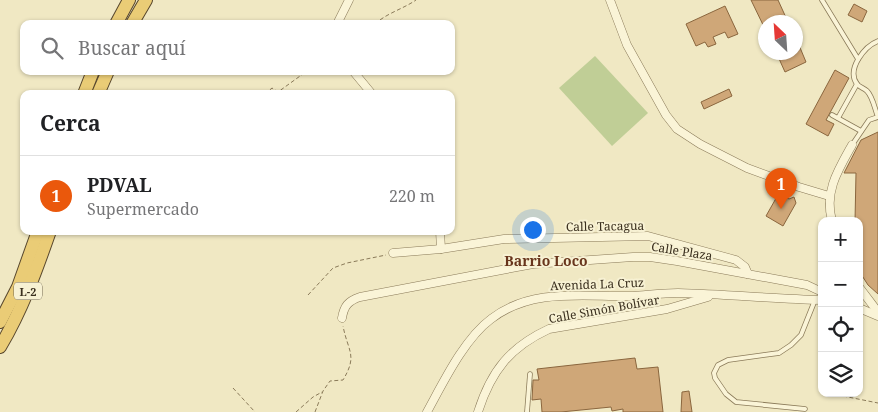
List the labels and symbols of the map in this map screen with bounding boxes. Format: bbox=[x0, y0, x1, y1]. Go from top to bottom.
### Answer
north arrow bbox=[758, 15, 803, 60]
pin: 1 bbox=[765, 168, 797, 209]
your location bbox=[520, 217, 546, 243]
street label: Calle Tacagua bbox=[566, 217, 645, 235]
street label: Calle Plaza bbox=[650, 238, 714, 264]
district label: Barrio Loco bbox=[504, 251, 588, 270]
street label: Avenida La Cruz bbox=[550, 274, 644, 294]
road number: L-2 bbox=[14, 282, 42, 300]
street label: Calle Simón Bolívar bbox=[547, 291, 661, 327]

